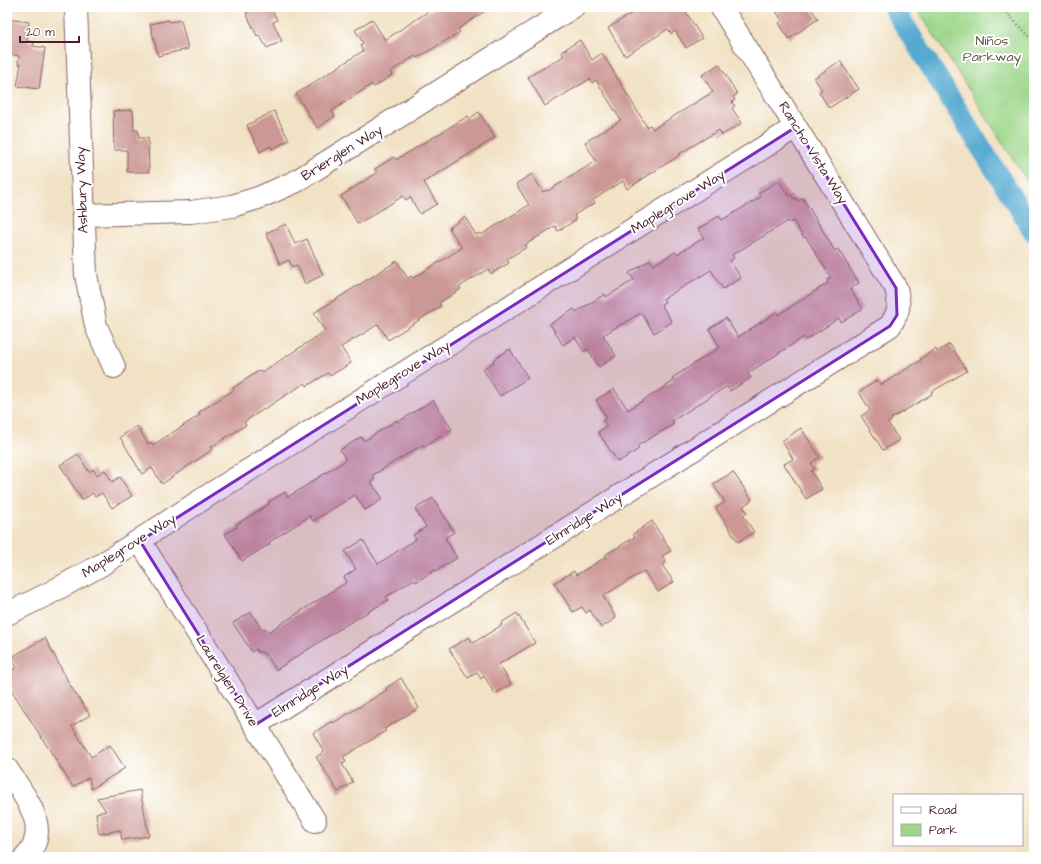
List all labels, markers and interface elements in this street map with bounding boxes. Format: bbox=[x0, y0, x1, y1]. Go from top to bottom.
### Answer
scale bar bbox=[20, 18, 79, 44]
text: 20 m bbox=[26, 24, 55, 41]
park label: Niños Parkway bbox=[963, 31, 1022, 67]
street label: Rancho Vista Way bbox=[773, 98, 853, 208]
street label: Brierglen Way bbox=[297, 120, 387, 186]
street label: Ashbury Way bbox=[70, 146, 94, 234]
street label: Maplegrove Way bbox=[627, 165, 729, 239]
street label: Maplegrove Way bbox=[352, 336, 454, 410]
street label: Elmridge Way bbox=[542, 487, 626, 550]
street label: Maplegrove Way bbox=[78, 509, 180, 583]
street label: Laurelglen Drive bbox=[191, 631, 263, 731]
street label: Elmridge Way bbox=[268, 659, 352, 722]
legend bbox=[893, 794, 1023, 846]
text: Road bbox=[929, 802, 957, 819]
text: Park bbox=[929, 822, 957, 839]

